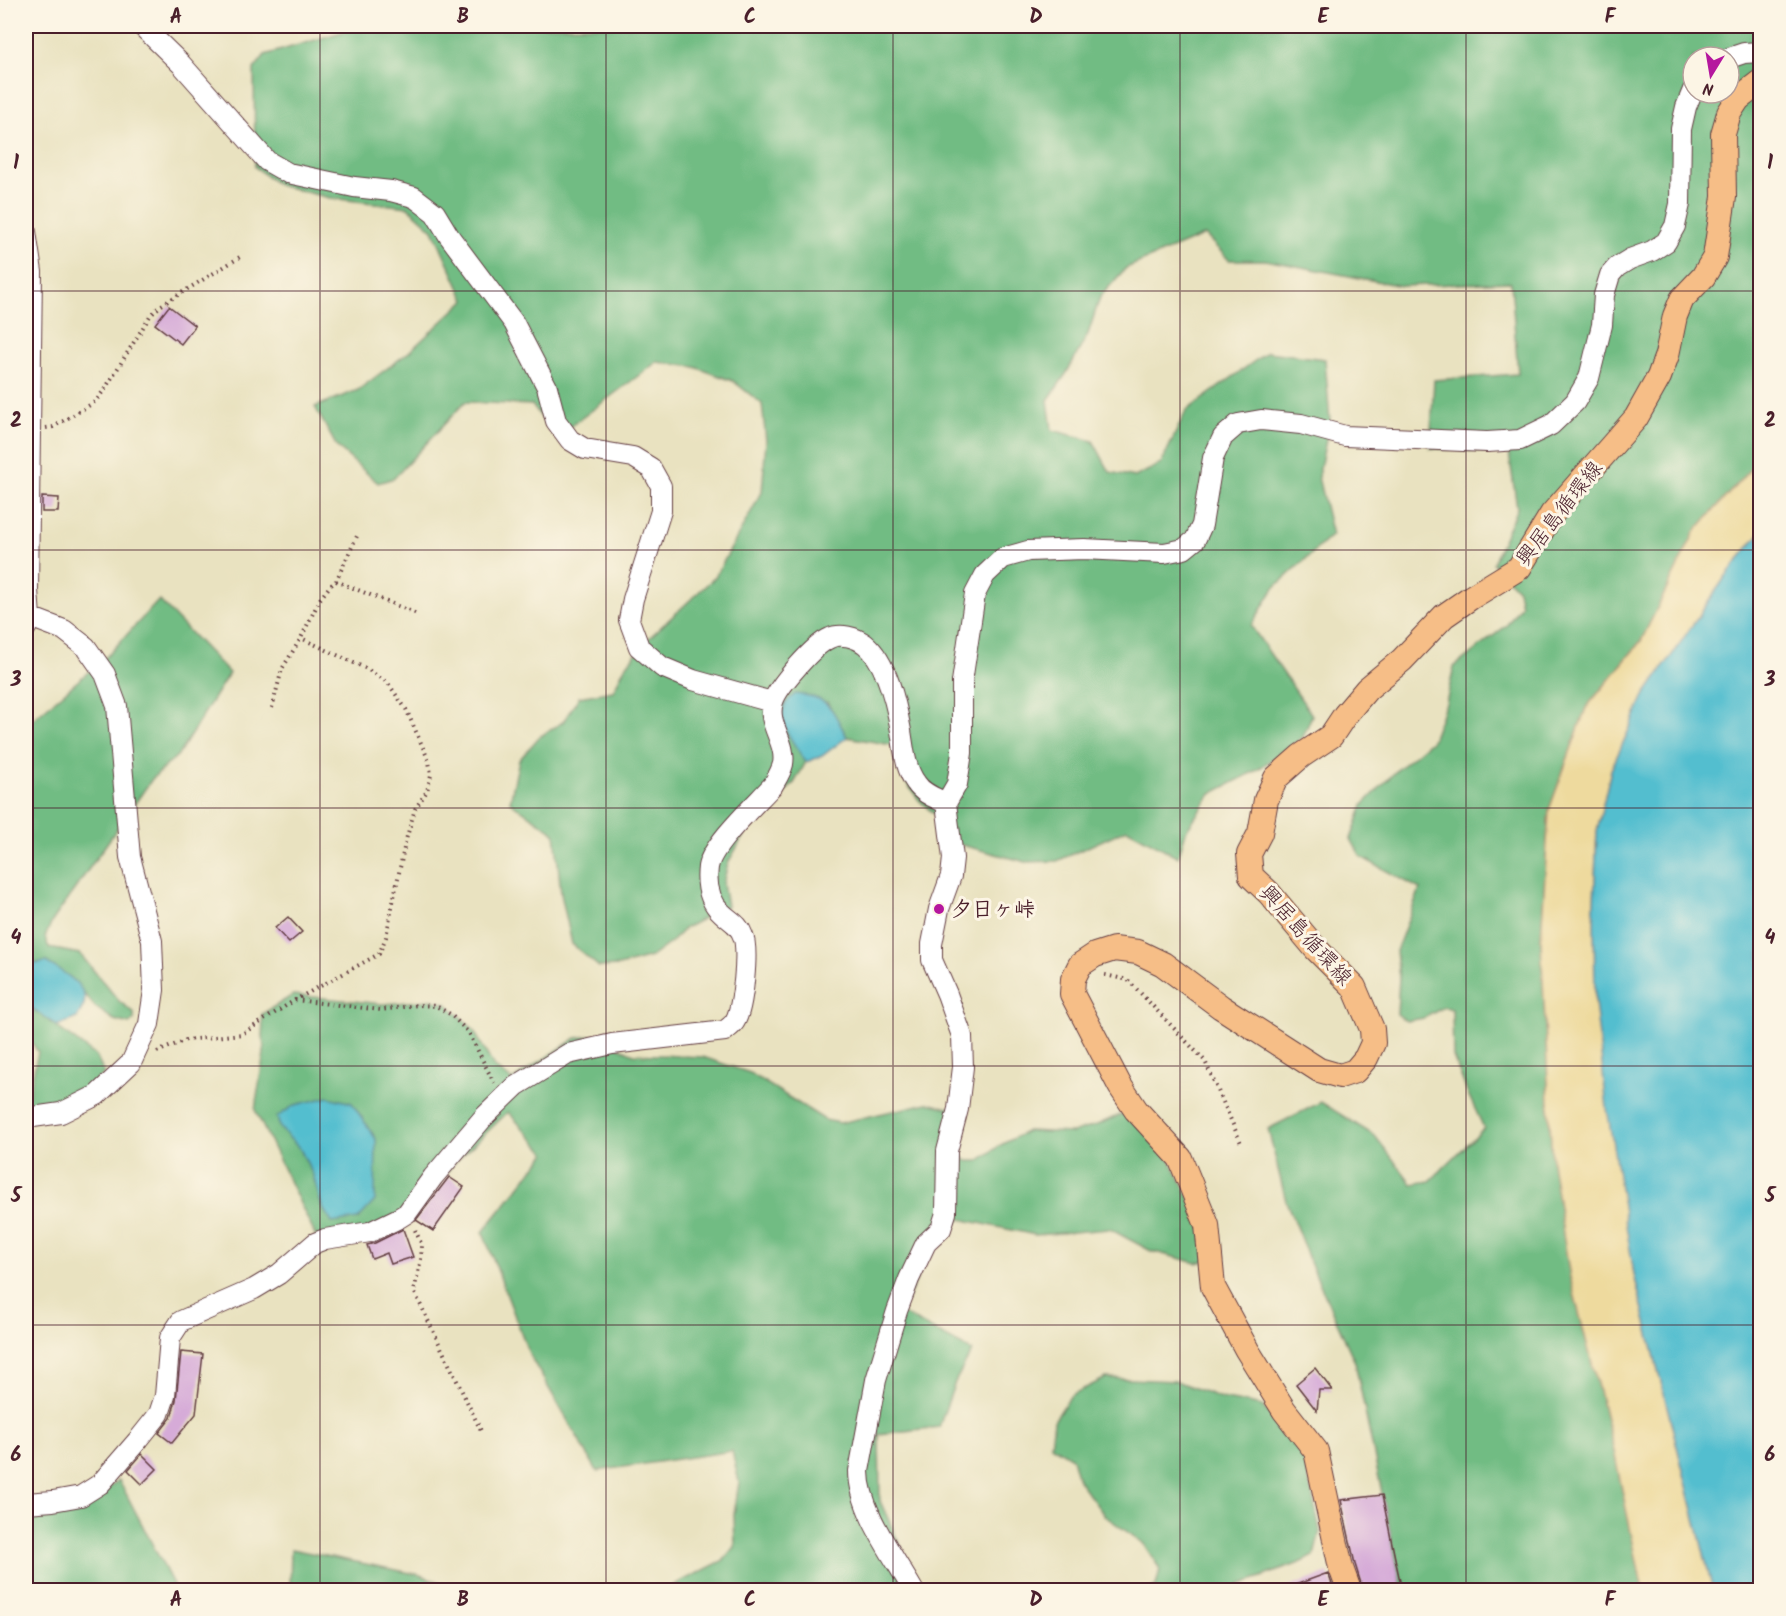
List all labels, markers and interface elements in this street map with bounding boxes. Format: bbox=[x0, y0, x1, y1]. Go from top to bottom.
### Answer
text: A bbox=[170, 2, 182, 34]
text: B bbox=[457, 2, 469, 34]
text: C bbox=[744, 2, 756, 34]
text: D bbox=[1029, 2, 1043, 34]
text: E bbox=[1317, 2, 1329, 34]
text: F bbox=[1605, 2, 1617, 34]
north arrow bbox=[1681, 45, 1741, 105]
text: N bbox=[1701, 75, 1716, 101]
text: 1 bbox=[13, 148, 19, 180]
text: 1 bbox=[1767, 148, 1773, 180]
text: 2 bbox=[10, 406, 22, 438]
text: 2 bbox=[1764, 406, 1776, 438]
street label: 興居島循環線 bbox=[1508, 454, 1612, 574]
text: 3 bbox=[10, 665, 22, 697]
text: 3 bbox=[1764, 665, 1776, 697]
street label: 興居島循環線 bbox=[1250, 878, 1359, 994]
place label: 夕日ヶ峠 bbox=[951, 894, 1035, 927]
marker: 夕日ヶ峠 bbox=[932, 902, 946, 916]
text: 4 bbox=[11, 923, 22, 955]
text: 4 bbox=[1765, 923, 1776, 955]
text: 5 bbox=[10, 1181, 23, 1213]
text: 5 bbox=[1764, 1181, 1777, 1213]
text: 6 bbox=[11, 1440, 22, 1472]
text: 6 bbox=[1765, 1440, 1776, 1472]
text: A bbox=[170, 1585, 182, 1616]
text: B bbox=[457, 1585, 469, 1616]
text: C bbox=[744, 1585, 756, 1616]
text: D bbox=[1029, 1585, 1043, 1616]
text: E bbox=[1317, 1585, 1329, 1616]
text: F bbox=[1605, 1585, 1617, 1616]

